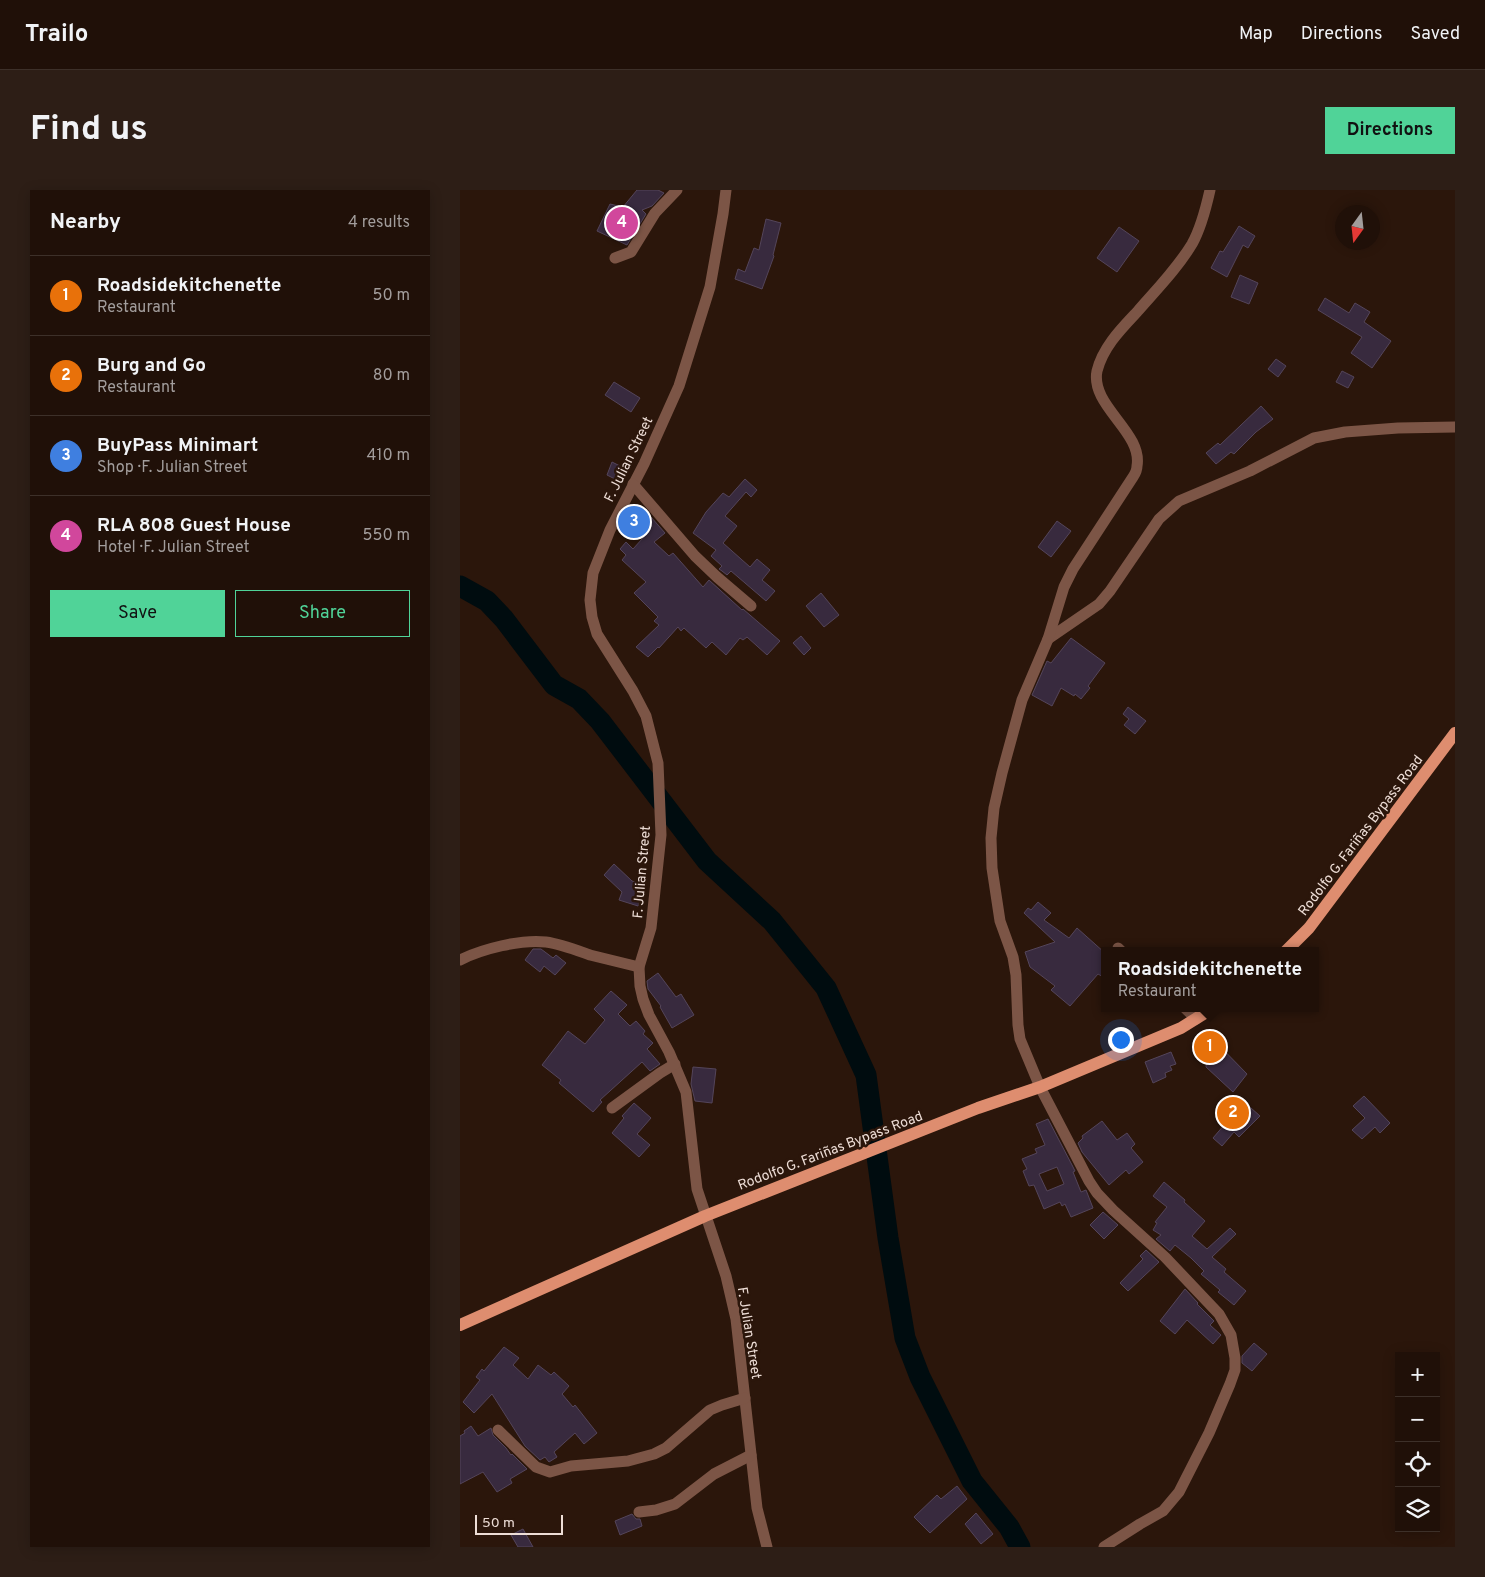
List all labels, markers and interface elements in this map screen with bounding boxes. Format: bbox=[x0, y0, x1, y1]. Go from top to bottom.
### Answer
text: Trailo bbox=[25, 20, 88, 50]
text: Map bbox=[1239, 23, 1273, 46]
text: Directions bbox=[1301, 23, 1383, 46]
text: Saved bbox=[1411, 23, 1460, 46]
button: Directions bbox=[1325, 107, 1455, 154]
text: Find us bbox=[30, 108, 148, 152]
pin: 4 bbox=[606, 204, 638, 242]
north arrow bbox=[1335, 205, 1380, 250]
text: Nearby bbox=[50, 209, 121, 236]
text: 4 results bbox=[348, 213, 410, 233]
text: Roadsidekitchenette bbox=[97, 274, 281, 298]
text: 1 bbox=[63, 286, 69, 306]
text: 50 m bbox=[373, 286, 410, 306]
text: Restaurant bbox=[97, 298, 176, 318]
text: Burg and Go bbox=[97, 354, 206, 378]
text: 2 bbox=[61, 366, 71, 386]
text: 80 m bbox=[373, 366, 410, 386]
text: Restaurant bbox=[97, 378, 176, 398]
street label: F. Julian Street bbox=[601, 414, 657, 505]
text: BuyPass Minimart bbox=[97, 434, 258, 458]
text: 3 bbox=[61, 446, 71, 466]
text: 410 m bbox=[367, 446, 410, 466]
text: Shop · F. Julian Street bbox=[97, 458, 248, 478]
pin: 3 bbox=[618, 503, 650, 541]
text: RLA 808 Guest House bbox=[97, 514, 291, 538]
text: 4 bbox=[61, 526, 71, 546]
text: 550 m bbox=[363, 526, 410, 546]
text: Hotel · F. Julian Street bbox=[97, 538, 250, 558]
button: Save bbox=[50, 590, 225, 637]
button: Share bbox=[235, 590, 410, 637]
street label: Rodolfo G. Fariñas Bypass Road bbox=[1295, 752, 1427, 920]
street label: F. Julian Street bbox=[630, 825, 655, 919]
popup bbox=[1101, 947, 1319, 1012]
text: Roadsidekitchenette bbox=[1118, 958, 1302, 982]
text: Restaurant bbox=[1118, 982, 1197, 1002]
your location bbox=[1108, 1027, 1134, 1053]
pin: 1 bbox=[1194, 1028, 1226, 1066]
pin: 2 bbox=[1217, 1094, 1249, 1132]
street label: Rodolfo G. Fariñas Bypass Road bbox=[736, 1108, 925, 1195]
street label: F. Julian Street bbox=[733, 1286, 764, 1381]
map controls bbox=[1395, 1352, 1440, 1532]
button: + bbox=[1395, 1352, 1440, 1397]
button: − bbox=[1395, 1397, 1440, 1442]
button: locate bbox=[1395, 1442, 1440, 1487]
button: layers bbox=[1395, 1487, 1440, 1532]
scale bar bbox=[475, 1512, 562, 1535]
text: 50 m bbox=[482, 1515, 515, 1532]

